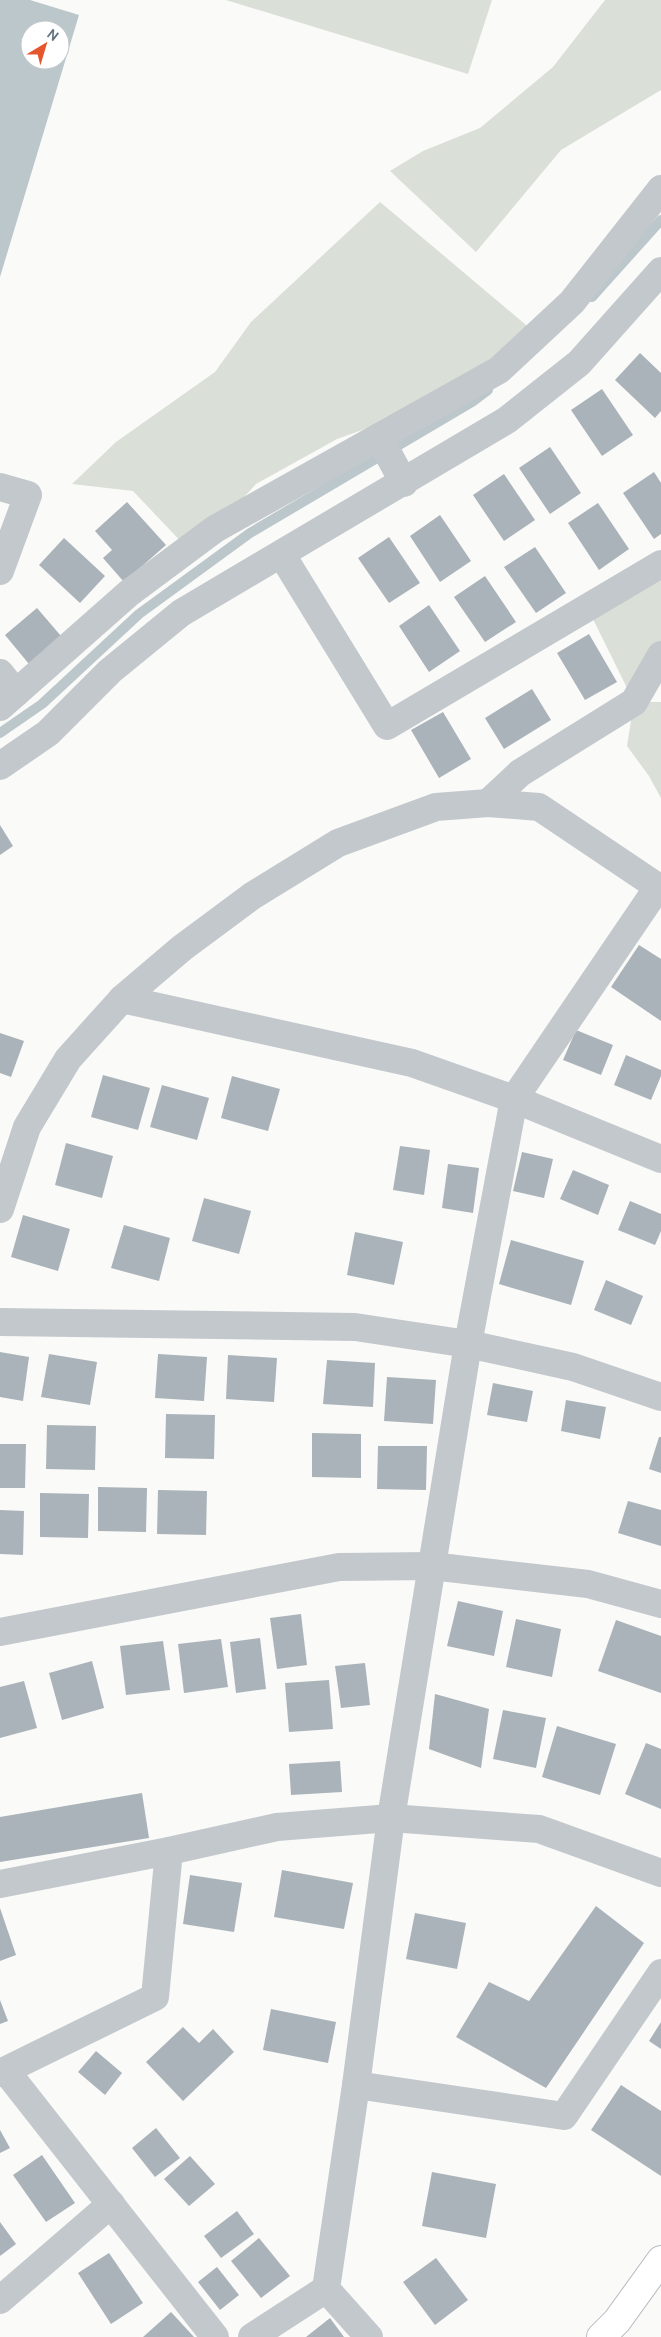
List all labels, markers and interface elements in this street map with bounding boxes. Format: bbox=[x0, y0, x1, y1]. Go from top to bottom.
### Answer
north arrow bbox=[20, 20, 70, 70]
text: N bbox=[44, 25, 62, 45]

